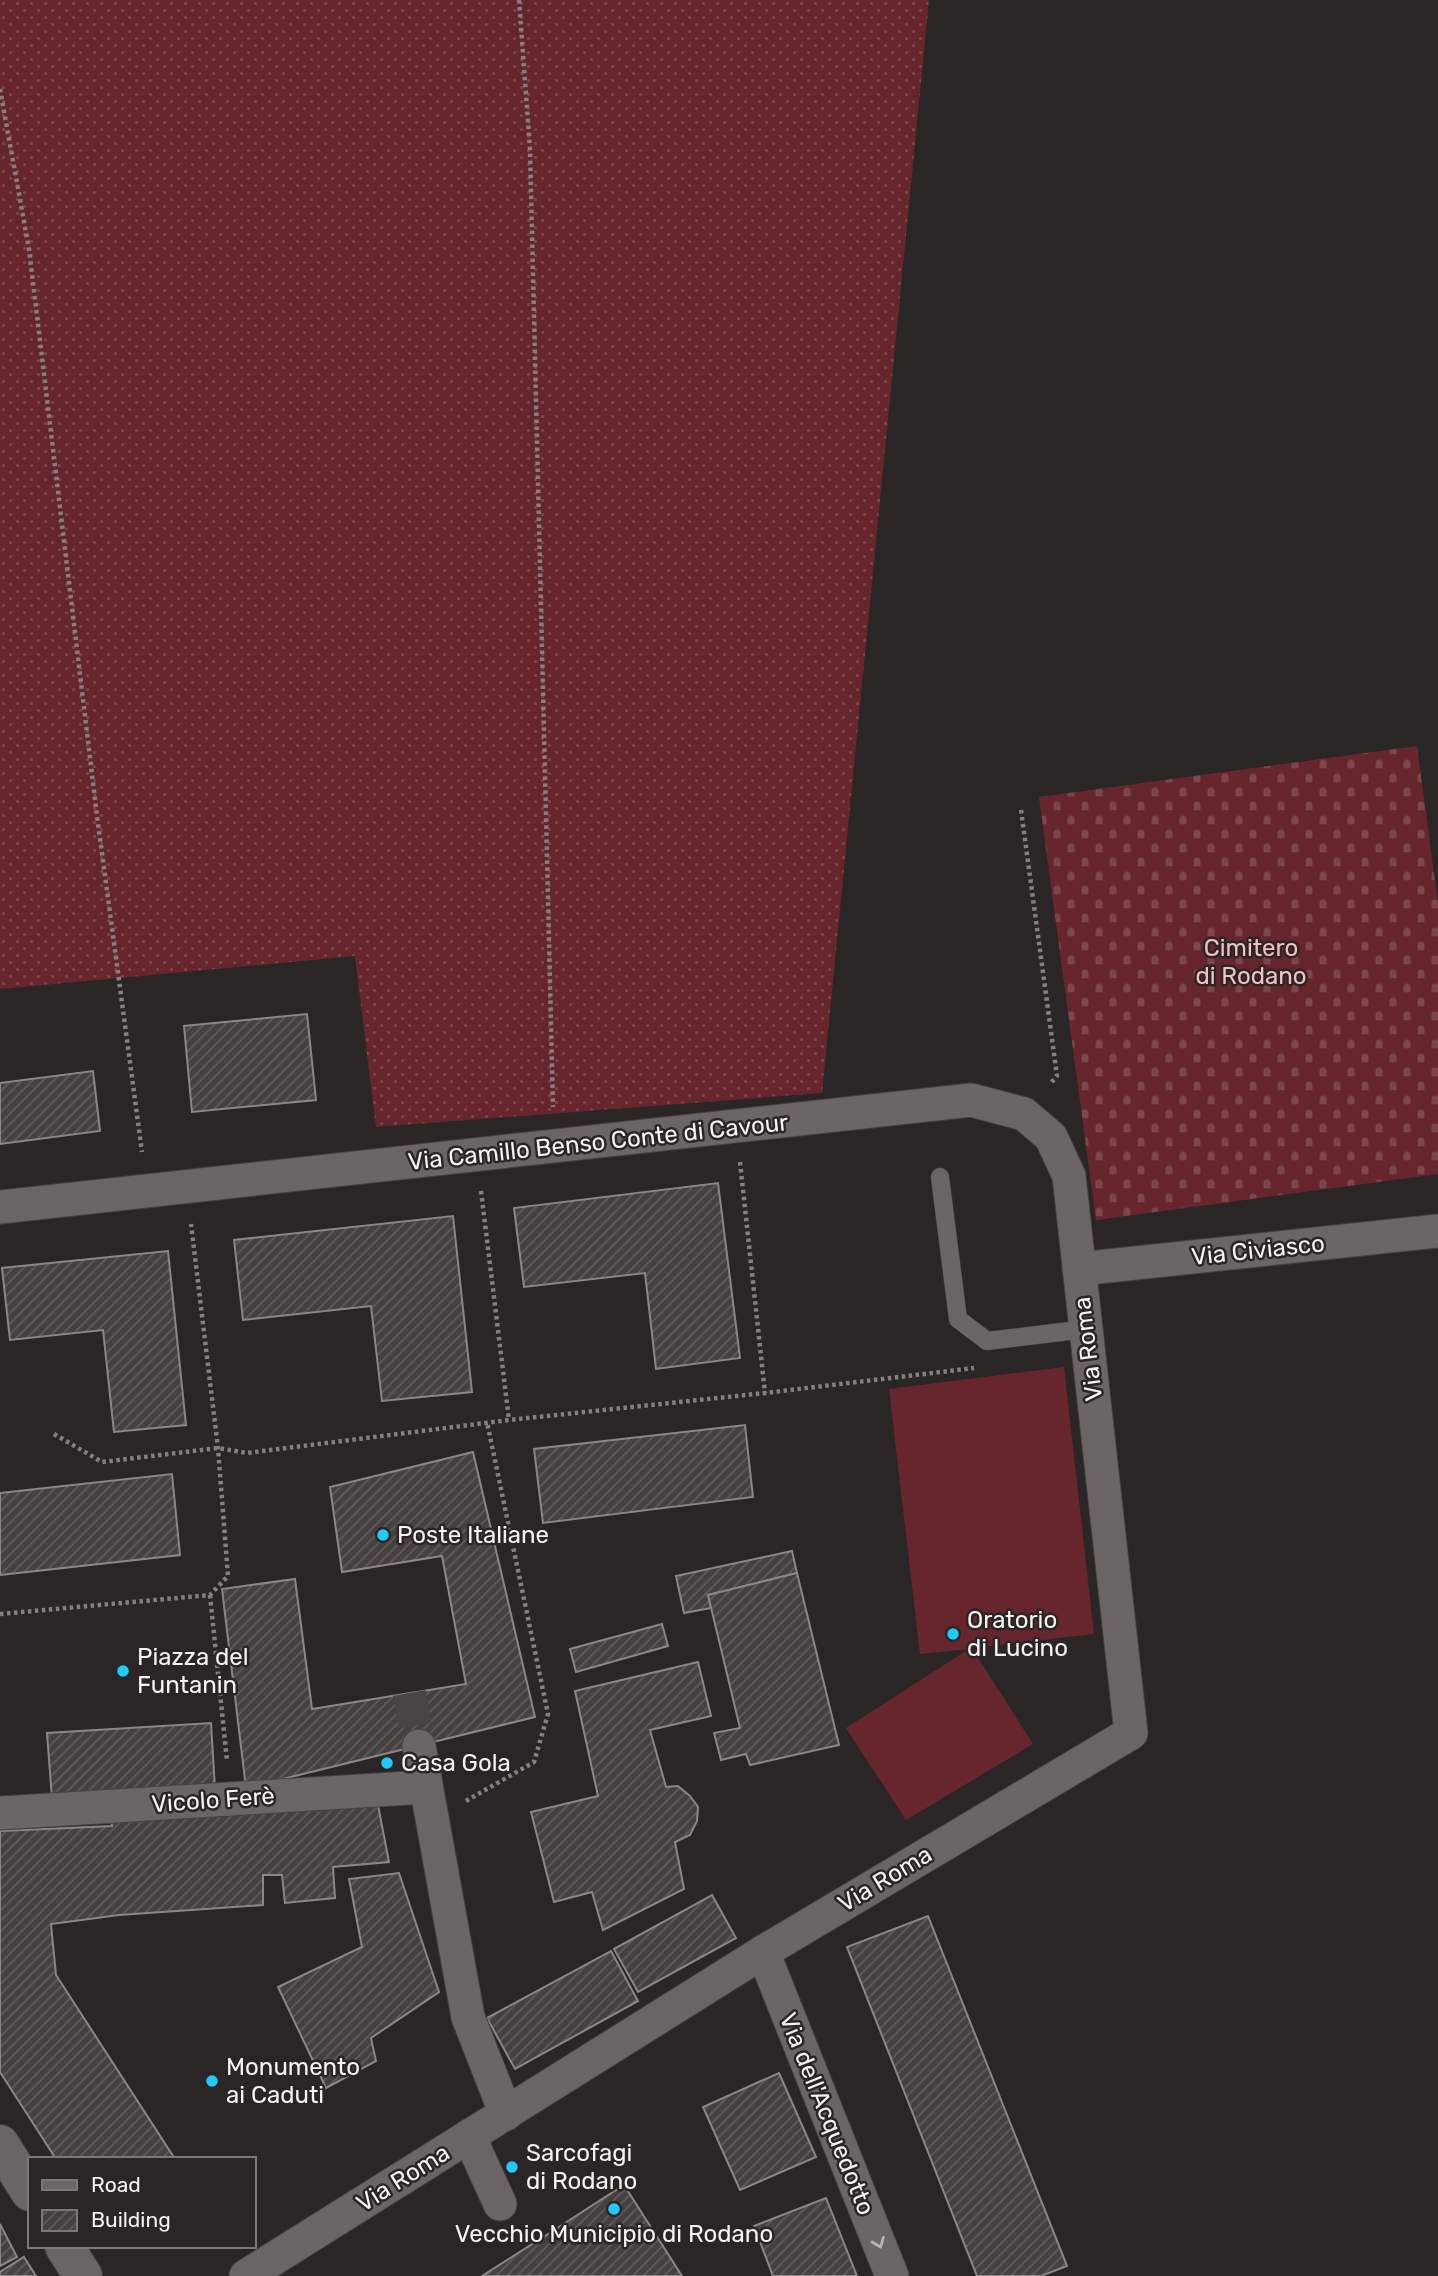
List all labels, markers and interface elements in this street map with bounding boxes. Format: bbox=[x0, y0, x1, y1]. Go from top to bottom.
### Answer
park label: Cimitero di Rodano bbox=[1195, 934, 1307, 990]
street label: Via Camillo Benso Conte di Cavour bbox=[406, 1108, 790, 1176]
street label: Via Civiasco bbox=[1190, 1229, 1326, 1271]
street label: Via Roma bbox=[1068, 1295, 1108, 1403]
place label: Poste Italiane bbox=[397, 1521, 549, 1549]
marker: Poste Italiane bbox=[375, 1527, 391, 1543]
place label: Oratorio di Lucino bbox=[967, 1606, 1068, 1662]
marker: Oratorio di Lucino bbox=[945, 1626, 961, 1642]
place label: Piazza del Funtanin bbox=[137, 1643, 249, 1699]
marker: Piazza del Funtanin bbox=[115, 1663, 131, 1679]
place label: Casa Gola bbox=[401, 1749, 511, 1777]
marker: Casa Gola bbox=[379, 1755, 395, 1771]
street label: Vicolo Ferè bbox=[150, 1782, 276, 1818]
street label: Via Roma bbox=[833, 1840, 937, 1918]
street label: Via dell'Acquedotto bbox=[774, 2009, 880, 2219]
place label: Monumento ai Caduti bbox=[226, 2053, 360, 2109]
marker: Monumento ai Caduti bbox=[204, 2073, 220, 2089]
street label: Via Roma bbox=[351, 2138, 455, 2218]
place label: Sarcofagi di Rodano bbox=[526, 2139, 637, 2195]
legend bbox=[28, 2157, 256, 2248]
marker: Sarcofagi di Rodano bbox=[504, 2159, 520, 2175]
text: Road bbox=[91, 2172, 141, 2197]
marker: Vecchio Municipio di Rodano bbox=[606, 2201, 622, 2217]
text: Building bbox=[91, 2207, 171, 2232]
place label: Vecchio Municipio di Rodano bbox=[455, 2220, 773, 2248]
one-way arrow bbox=[870, 2237, 884, 2249]

